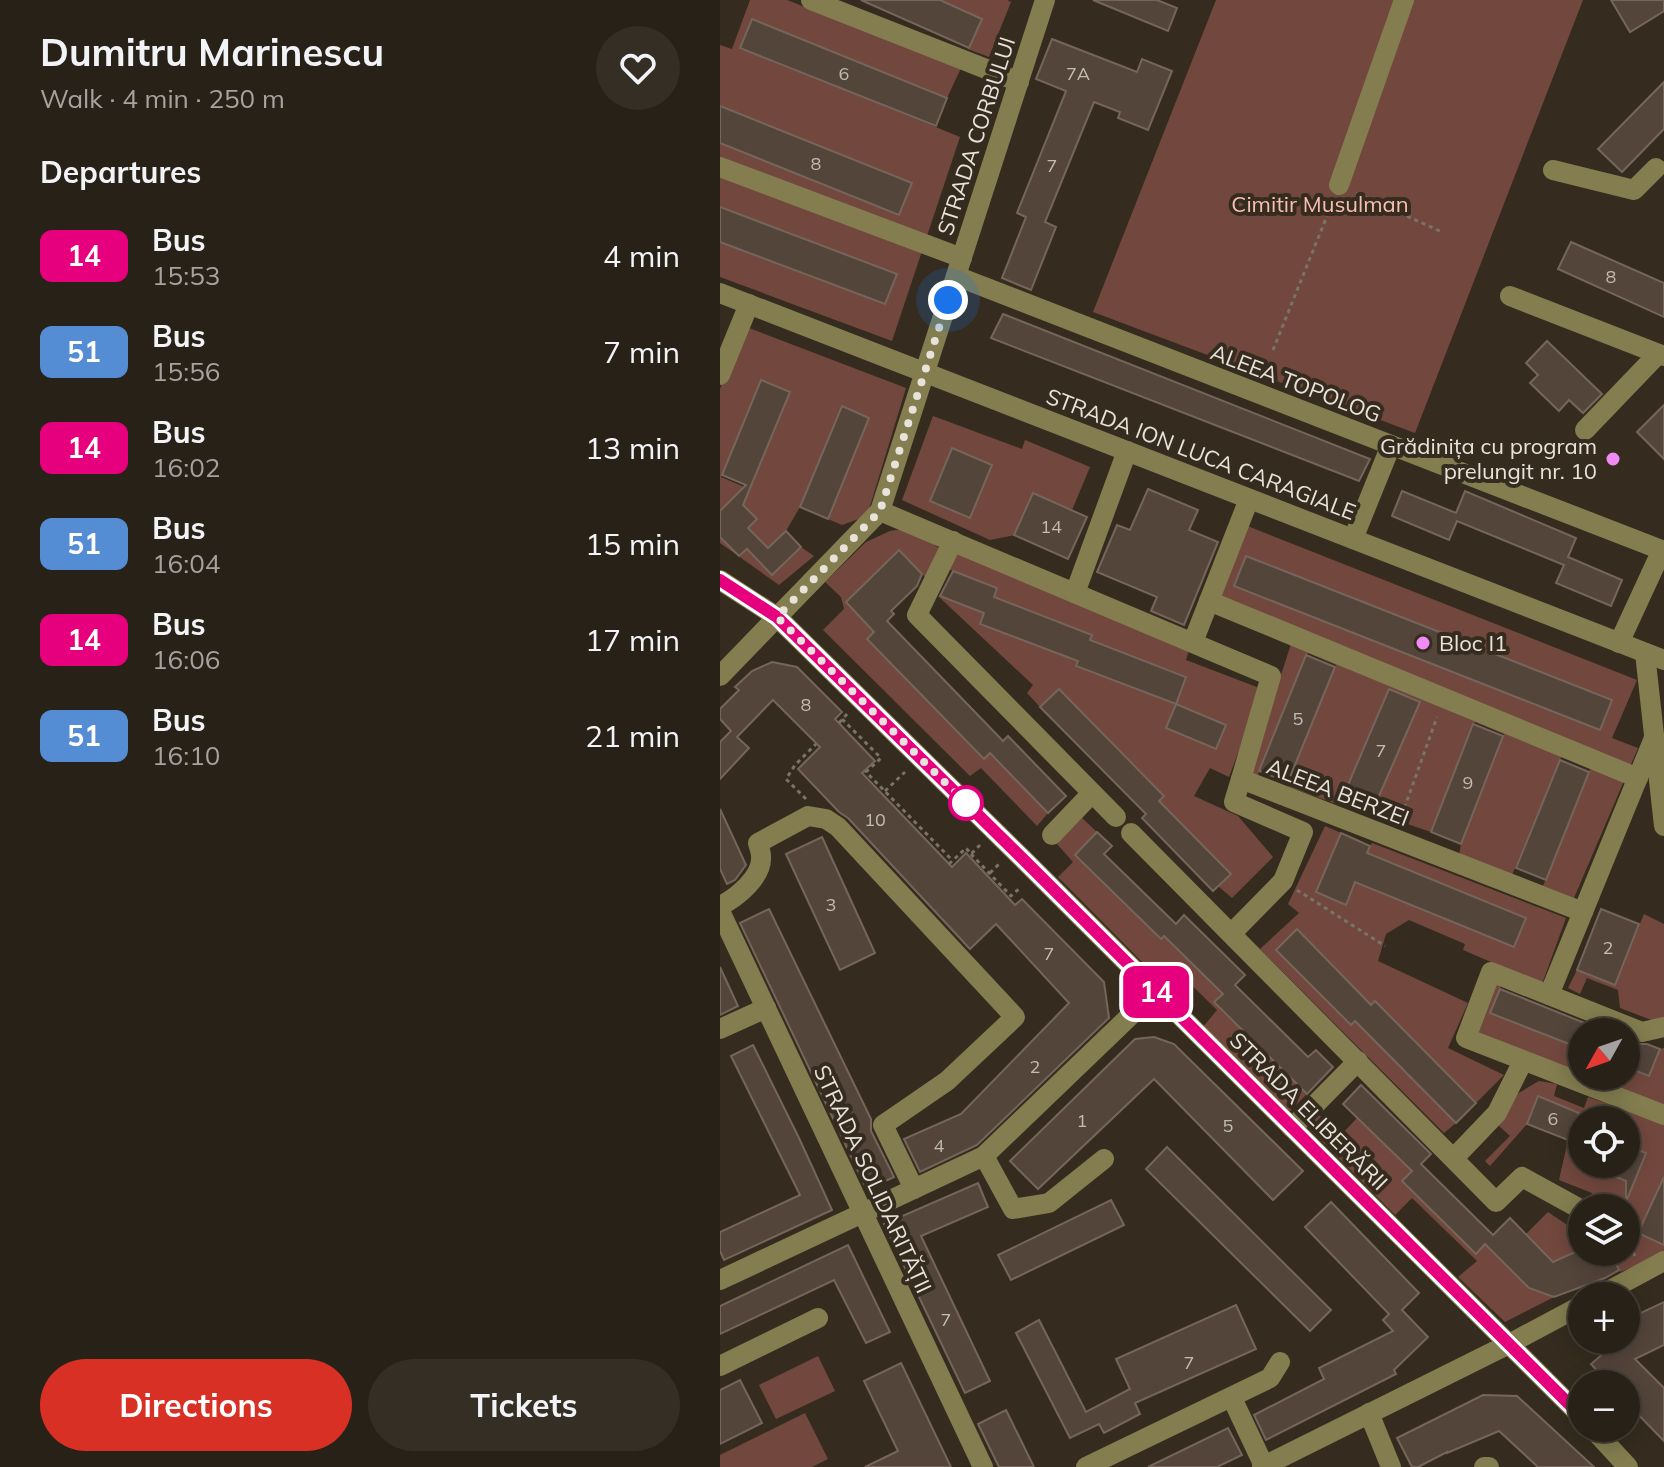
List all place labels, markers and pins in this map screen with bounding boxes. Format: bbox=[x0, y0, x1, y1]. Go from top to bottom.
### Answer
place label: Grădinița cu program prelungit nr. 10 bbox=[1380, 432, 1597, 485]
marker: Grădinița cu program prelungit nr. 10 bbox=[1604, 450, 1622, 468]
place label: Bloc I1 bbox=[1439, 629, 1507, 657]
marker: Bloc I1 bbox=[1414, 634, 1432, 652]
unlabelled marker bbox=[949, 786, 983, 820]

